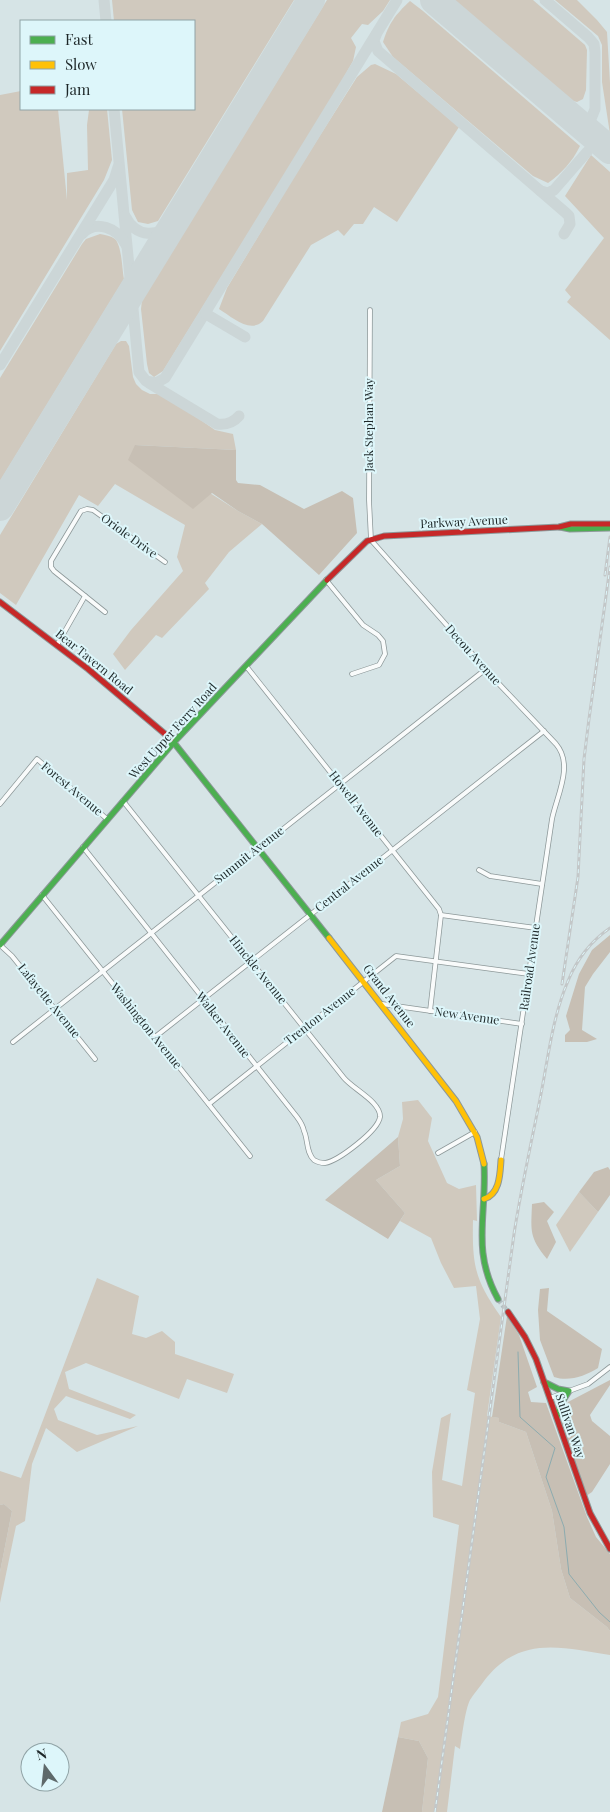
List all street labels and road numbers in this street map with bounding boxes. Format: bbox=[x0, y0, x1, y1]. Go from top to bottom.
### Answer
street label: Jack Stephan Way bbox=[360, 378, 376, 473]
street label: Oriole Drive bbox=[98, 509, 161, 561]
street label: Parkway Avenue bbox=[420, 511, 508, 531]
street label: Decou Avenue bbox=[442, 621, 505, 688]
street label: Bear Tavern Road bbox=[53, 625, 137, 697]
street label: West Upper Ferry Road bbox=[124, 679, 220, 782]
street label: Forest Avenue bbox=[38, 758, 107, 819]
street label: Howell Avenue bbox=[326, 767, 388, 840]
street label: Summit Avenue bbox=[210, 822, 287, 887]
street label: Central Avenue bbox=[311, 851, 386, 915]
street label: Railroad Avenue bbox=[515, 922, 543, 1011]
street label: Hinckle Avenue bbox=[226, 932, 291, 1007]
street label: Lafayette Avenue bbox=[15, 960, 85, 1041]
street label: Grand Avenue bbox=[360, 960, 420, 1030]
street label: Washington Avenue bbox=[107, 978, 186, 1071]
street label: Trenton Avenue bbox=[281, 982, 358, 1048]
street label: Walker Avenue bbox=[192, 987, 254, 1061]
street label: New Avenue bbox=[434, 1003, 501, 1027]
street label: Sullivan Way bbox=[552, 1391, 590, 1460]

